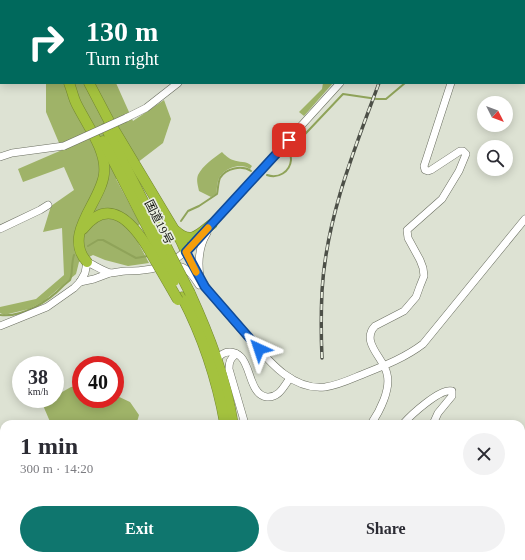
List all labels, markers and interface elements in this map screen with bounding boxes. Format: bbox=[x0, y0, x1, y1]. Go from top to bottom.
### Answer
icon: right bbox=[20, 16, 72, 68]
text: 130 m bbox=[86, 16, 158, 47]
text: Turn right bbox=[86, 49, 159, 69]
north arrow bbox=[477, 96, 513, 132]
map controls bbox=[477, 96, 513, 176]
pin bbox=[272, 123, 306, 157]
icon: arrive bbox=[278, 129, 300, 151]
button: search bbox=[477, 140, 513, 176]
street label: 国道19号 bbox=[142, 197, 176, 247]
position arrow bbox=[238, 328, 280, 370]
speed limit sign: 40 bbox=[72, 356, 124, 408]
text: 38 bbox=[28, 366, 48, 388]
text: km/h bbox=[28, 386, 48, 397]
text: 1 min bbox=[20, 433, 78, 459]
button: close bbox=[463, 433, 505, 475]
text: 300 m · 14:20 bbox=[20, 461, 93, 476]
button: Exit bbox=[20, 506, 259, 552]
button: Share bbox=[267, 506, 505, 552]

